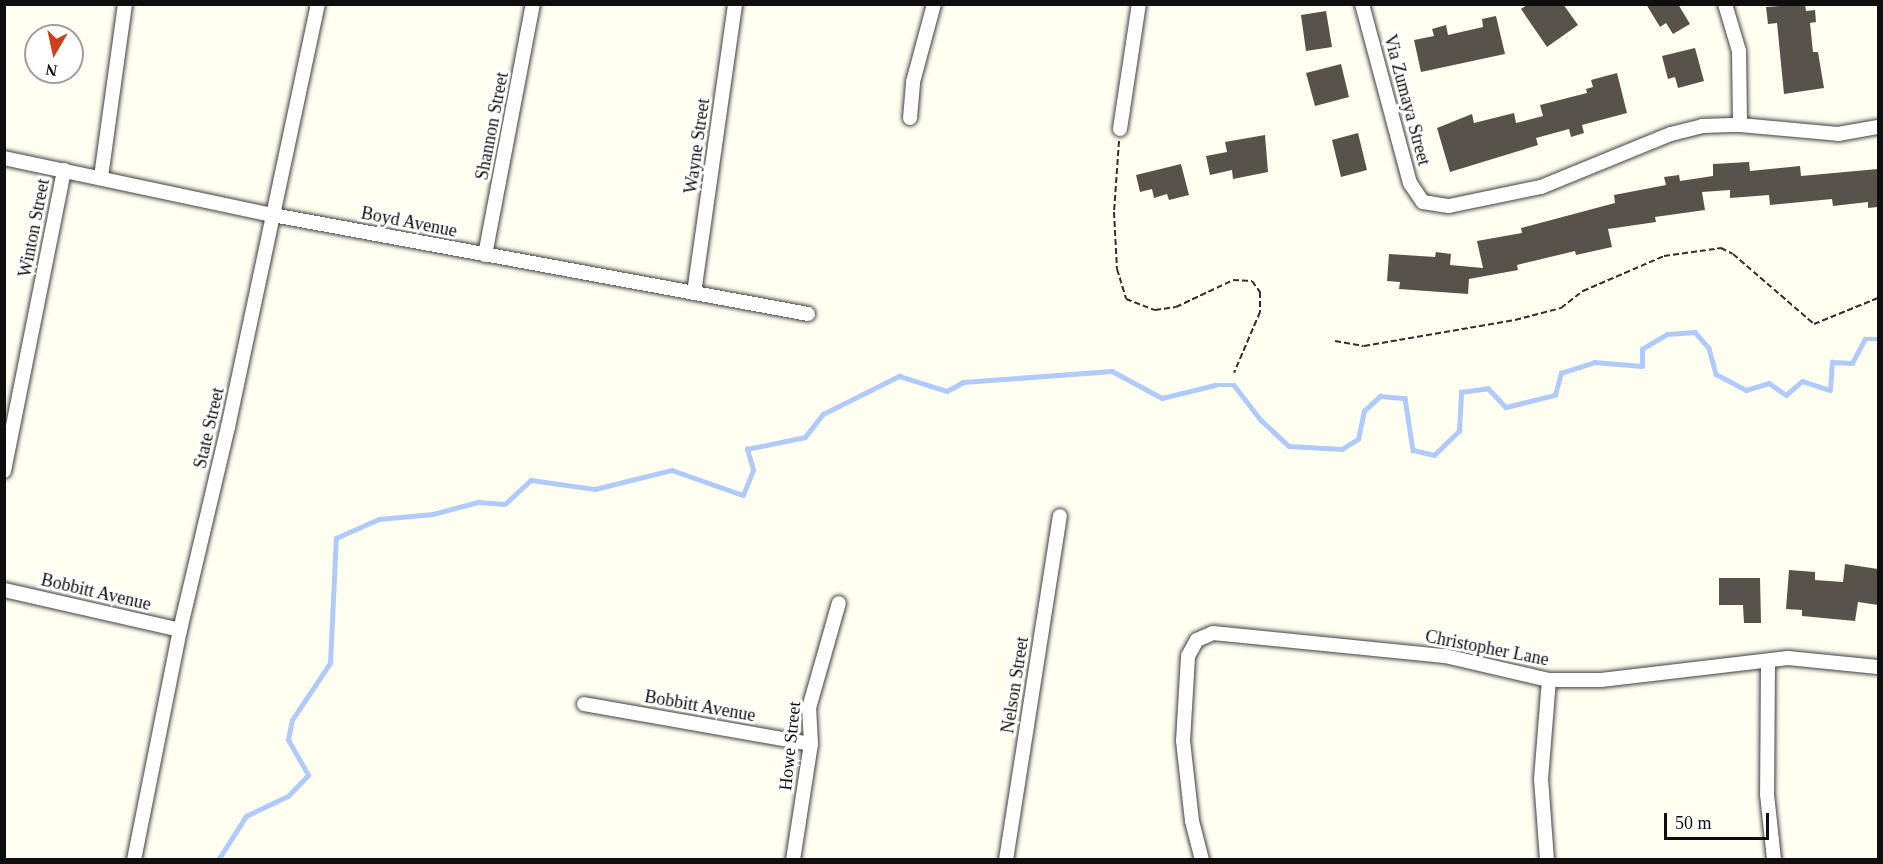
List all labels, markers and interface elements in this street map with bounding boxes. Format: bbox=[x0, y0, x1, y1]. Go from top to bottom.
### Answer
north arrow bbox=[24, 24, 84, 84]
street label: Via Zumaya Street bbox=[1379, 32, 1435, 168]
text: N bbox=[44, 61, 58, 80]
street label: Shannon Street bbox=[471, 70, 513, 182]
street label: Wayne Street bbox=[680, 97, 714, 195]
street label: Winton Street bbox=[14, 177, 54, 279]
street label: Boyd Avenue bbox=[359, 202, 459, 242]
street label: State Street bbox=[189, 385, 229, 471]
street label: Bobbitt Avenue bbox=[38, 569, 154, 615]
street label: Christopher Lane bbox=[1423, 625, 1551, 671]
street label: Nelson Street bbox=[997, 635, 1033, 735]
street label: Bobbitt Avenue bbox=[642, 686, 758, 726]
street label: Howe Street bbox=[775, 700, 805, 792]
scale bar bbox=[1667, 801, 1772, 839]
text: 50 m bbox=[1675, 813, 1712, 833]

